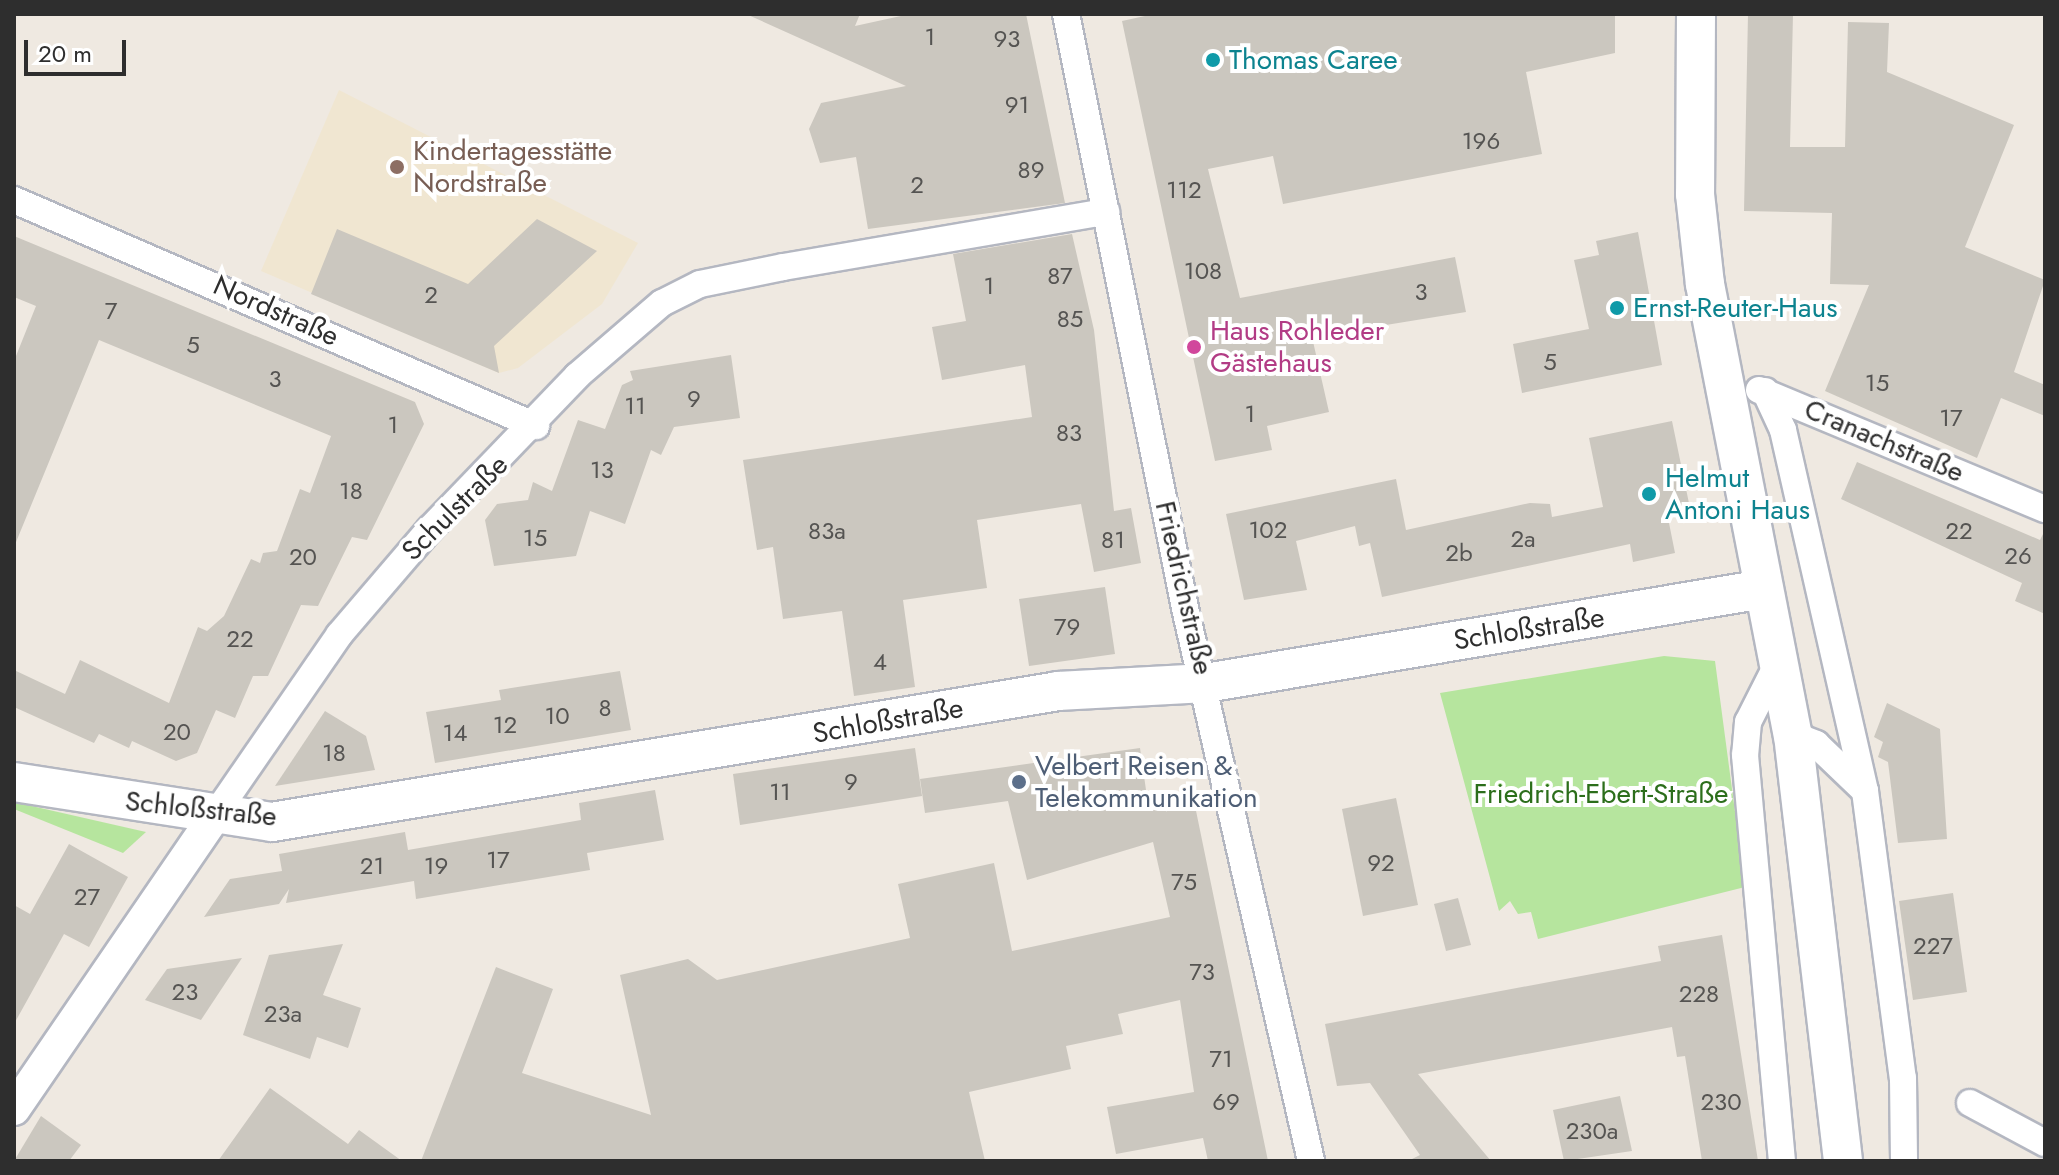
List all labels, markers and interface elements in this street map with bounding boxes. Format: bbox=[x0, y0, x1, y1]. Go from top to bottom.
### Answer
house number: 1 bbox=[925, 23, 935, 51]
scale bar bbox=[28, 24, 130, 74]
house number: 93 bbox=[994, 25, 1020, 53]
text: 20 m bbox=[38, 36, 92, 71]
place label: Thomas Caree bbox=[1229, 43, 1398, 77]
marker: Thomas Caree bbox=[1204, 51, 1222, 69]
house number: 91 bbox=[1005, 91, 1029, 119]
house number: 196 bbox=[1462, 127, 1500, 155]
place label: Kindertagesstätte Nordstraße bbox=[413, 134, 612, 200]
house number: 89 bbox=[1018, 156, 1044, 184]
marker: Kindertagesstätte Nordstraße bbox=[388, 158, 406, 176]
house number: 2 bbox=[910, 171, 924, 199]
house number: 112 bbox=[1166, 176, 1202, 204]
house number: 108 bbox=[1184, 257, 1222, 285]
house number: 87 bbox=[1047, 262, 1073, 290]
street label: Nordstraße bbox=[208, 268, 344, 354]
house number: 1 bbox=[984, 272, 994, 300]
house number: 3 bbox=[1414, 278, 1428, 306]
house number: 2 bbox=[424, 281, 438, 309]
place label: Ernst-Reuter-Haus bbox=[1633, 291, 1837, 325]
house number: 7 bbox=[105, 297, 117, 325]
marker: Ernst-Reuter-Haus bbox=[1608, 299, 1626, 317]
house number: 85 bbox=[1057, 305, 1083, 333]
place label: Haus Rohleder Gästehaus bbox=[1210, 314, 1384, 380]
house number: 5 bbox=[186, 331, 200, 359]
marker: Haus Rohleder Gästehaus bbox=[1185, 338, 1203, 356]
house number: 5 bbox=[1543, 348, 1557, 376]
house number: 3 bbox=[268, 365, 282, 393]
house number: 15 bbox=[1865, 369, 1889, 397]
house number: 9 bbox=[687, 385, 701, 413]
house number: 11 bbox=[624, 392, 646, 420]
street label: Cranachstraße bbox=[1799, 392, 1969, 490]
house number: 1 bbox=[1245, 400, 1255, 428]
house number: 17 bbox=[1939, 404, 1963, 432]
house number: 1 bbox=[388, 411, 398, 439]
house number: 83 bbox=[1056, 419, 1082, 447]
street label: Schulstraße bbox=[395, 448, 515, 568]
house number: 13 bbox=[590, 456, 614, 484]
place label: Helmut Antoni Haus bbox=[1665, 461, 1810, 527]
house number: 18 bbox=[339, 477, 363, 505]
marker: Helmut Antoni Haus bbox=[1640, 485, 1658, 503]
street label: Friedrichstraße bbox=[1148, 498, 1220, 678]
house number: 102 bbox=[1249, 516, 1287, 544]
house number: 83a bbox=[808, 517, 846, 545]
house number: 22 bbox=[1945, 517, 1973, 545]
house number: 15 bbox=[523, 524, 547, 552]
house number: 2a bbox=[1510, 525, 1536, 553]
house number: 81 bbox=[1101, 526, 1125, 554]
house number: 2b bbox=[1445, 539, 1473, 567]
house number: 26 bbox=[2004, 542, 2032, 570]
house number: 20 bbox=[289, 543, 317, 571]
street label: Schloßstraße bbox=[1451, 600, 1607, 658]
house number: 79 bbox=[1054, 613, 1080, 641]
house number: 22 bbox=[226, 625, 254, 653]
house number: 4 bbox=[873, 648, 887, 676]
street label: Schloßstraße bbox=[810, 691, 966, 751]
house number: 8 bbox=[598, 694, 612, 722]
house number: 10 bbox=[544, 702, 570, 730]
house number: 12 bbox=[493, 711, 517, 739]
house number: 20 bbox=[163, 718, 191, 746]
house number: 14 bbox=[443, 719, 467, 747]
house number: 18 bbox=[322, 739, 346, 767]
place label: Velbert Reisen & Telekommunikation bbox=[1035, 749, 1258, 815]
house number: 9 bbox=[844, 768, 858, 796]
marker: Velbert Reisen & Telekommunikation bbox=[1010, 773, 1028, 791]
park label: Friedrich-Ebert-Straße bbox=[1474, 777, 1728, 811]
house number: 11 bbox=[769, 778, 791, 806]
street label: Schloßstraße bbox=[124, 784, 278, 834]
house number: 17 bbox=[486, 846, 510, 874]
house number: 92 bbox=[1367, 849, 1395, 877]
house number: 21 bbox=[360, 852, 384, 880]
house number: 19 bbox=[424, 852, 448, 880]
house number: 75 bbox=[1171, 868, 1197, 896]
house number: 27 bbox=[74, 883, 100, 911]
house number: 227 bbox=[1913, 932, 1953, 960]
house number: 73 bbox=[1189, 958, 1215, 986]
house number: 23 bbox=[172, 978, 198, 1006]
house number: 228 bbox=[1679, 980, 1719, 1008]
house number: 23a bbox=[264, 1000, 302, 1028]
house number: 71 bbox=[1209, 1045, 1233, 1073]
house number: 69 bbox=[1212, 1088, 1240, 1116]
house number: 230 bbox=[1700, 1088, 1742, 1116]
house number: 230a bbox=[1566, 1117, 1618, 1145]

